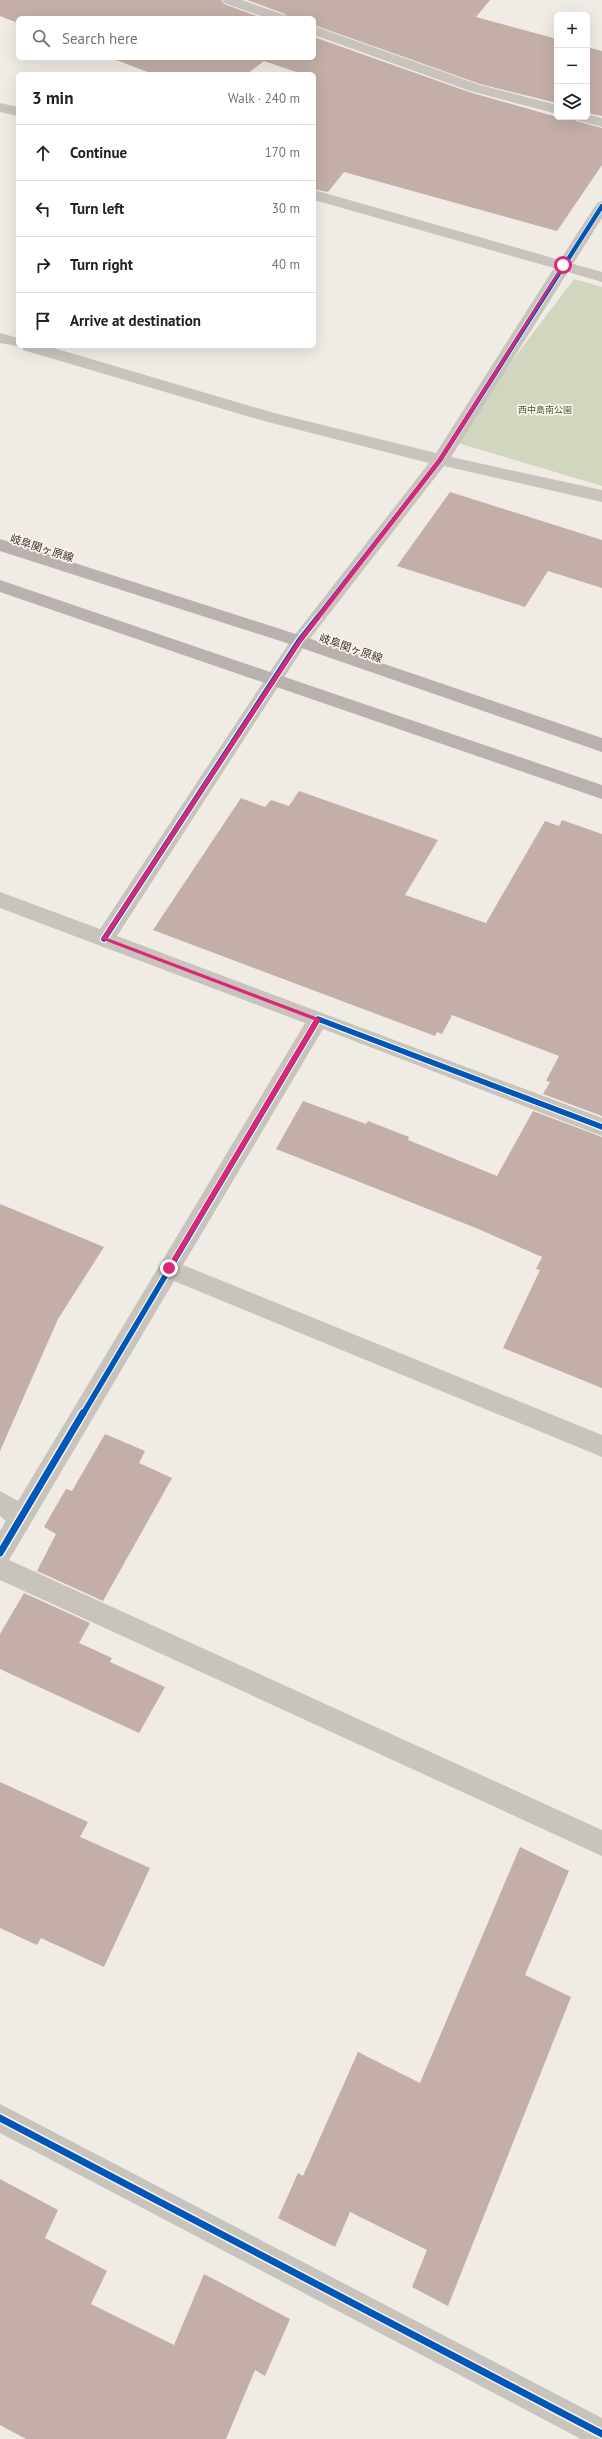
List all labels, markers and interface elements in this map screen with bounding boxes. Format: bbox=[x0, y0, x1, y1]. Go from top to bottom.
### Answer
map controls bbox=[554, 12, 590, 120]
button: + bbox=[554, 12, 590, 48]
search box bbox=[16, 16, 316, 60]
icon: search bbox=[30, 27, 52, 49]
text: Search here bbox=[62, 29, 138, 48]
button: − bbox=[554, 48, 590, 84]
button: layers bbox=[554, 84, 590, 120]
text: 3 min bbox=[32, 87, 73, 109]
text: Walk · 240 m bbox=[228, 90, 300, 107]
icon: ahead bbox=[32, 142, 54, 164]
text: Continue bbox=[70, 143, 127, 162]
text: 170 m bbox=[265, 144, 300, 161]
icon: left bbox=[32, 198, 54, 220]
text: Turn left bbox=[70, 199, 124, 218]
text: 30 m bbox=[272, 200, 300, 217]
icon: right bbox=[32, 254, 54, 276]
text: Turn right bbox=[70, 255, 133, 274]
text: 40 m bbox=[272, 256, 300, 273]
route start bbox=[554, 256, 572, 274]
icon: arrive bbox=[32, 310, 54, 332]
text: Arrive at destination bbox=[70, 311, 201, 330]
park label: 西中島南公園 bbox=[518, 404, 572, 415]
street label: 岐阜関ヶ原線 bbox=[8, 531, 76, 565]
street label: 岐阜関ヶ原線 bbox=[318, 631, 384, 665]
route end bbox=[160, 1259, 178, 1277]

